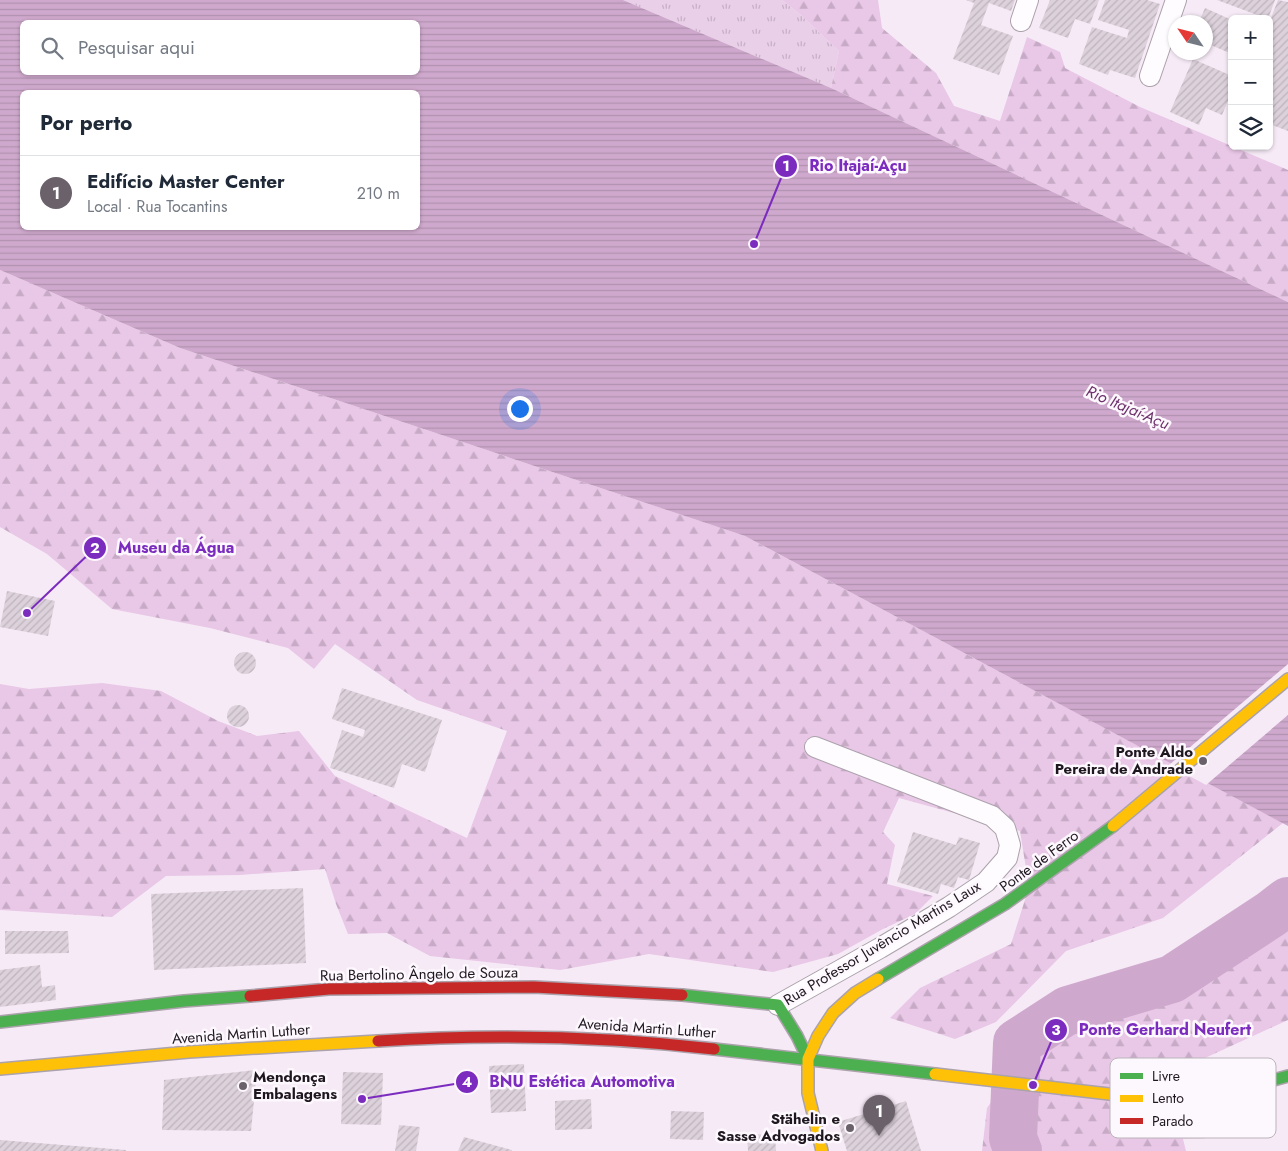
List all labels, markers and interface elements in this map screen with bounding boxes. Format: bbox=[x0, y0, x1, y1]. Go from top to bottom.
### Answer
north arrow bbox=[1168, 15, 1213, 60]
map controls bbox=[1228, 15, 1273, 150]
button: + bbox=[1228, 15, 1273, 60]
search box bbox=[20, 20, 420, 75]
icon: search bbox=[38, 34, 66, 62]
text: Pesquisar aqui bbox=[78, 34, 195, 61]
button: − bbox=[1228, 60, 1273, 105]
button: layers bbox=[1228, 105, 1273, 150]
text: Por perto bbox=[40, 108, 132, 138]
callout: Rio Itajaí-Açu bbox=[774, 150, 916, 181]
text: Rio Itajaí-Açu bbox=[809, 154, 907, 177]
text: 1 bbox=[782, 155, 790, 177]
text: Edifício Master Center bbox=[87, 168, 285, 195]
text: 1 bbox=[52, 182, 60, 205]
text: 210 m bbox=[357, 182, 400, 205]
text: Local · Rua Tocantins bbox=[87, 195, 227, 218]
water label: Rio Itajaí-Açu bbox=[1083, 380, 1173, 435]
your location bbox=[507, 396, 533, 422]
callout: Museu da Água bbox=[83, 532, 245, 563]
text: Museu da Água bbox=[118, 536, 234, 559]
text: 2 bbox=[90, 537, 100, 559]
place label: Ponte Aldo Pereira de Andrade bbox=[1055, 741, 1193, 780]
marker: Ponte Aldo Pereira de Andrade bbox=[1197, 755, 1209, 767]
street label: Ponte de Ferro bbox=[995, 825, 1083, 897]
street label: Rua Professor Juvêncio Martins Laux bbox=[779, 875, 985, 1011]
street label: Rua Bertolino Ângelo de Souza bbox=[320, 961, 518, 987]
street label: Avenida Martin Luther bbox=[577, 1012, 718, 1044]
callout: Ponte Gerhard Neufert bbox=[1044, 1014, 1261, 1045]
street label: Avenida Martin Luther bbox=[171, 1018, 312, 1050]
text: Ponte Gerhard Neufert bbox=[1079, 1018, 1252, 1041]
text: 3 bbox=[1051, 1019, 1061, 1041]
legend bbox=[1110, 1058, 1276, 1138]
place label: Mendonça Embalagens bbox=[253, 1066, 337, 1105]
callout: BNU Estética Automotiva bbox=[455, 1066, 685, 1097]
text: Livre bbox=[1152, 1066, 1180, 1086]
text: BNU Estética Automotiva bbox=[489, 1070, 675, 1093]
text: 4 bbox=[462, 1071, 472, 1093]
marker: Mendonça Embalagens bbox=[237, 1080, 249, 1092]
text: Lento bbox=[1152, 1088, 1184, 1108]
pin: 1 bbox=[863, 1095, 895, 1136]
place label: Stähelin e Sasse Advogados bbox=[717, 1108, 840, 1147]
text: Parado bbox=[1152, 1111, 1194, 1131]
marker: Stähelin e Sasse Advogados bbox=[844, 1122, 856, 1134]

